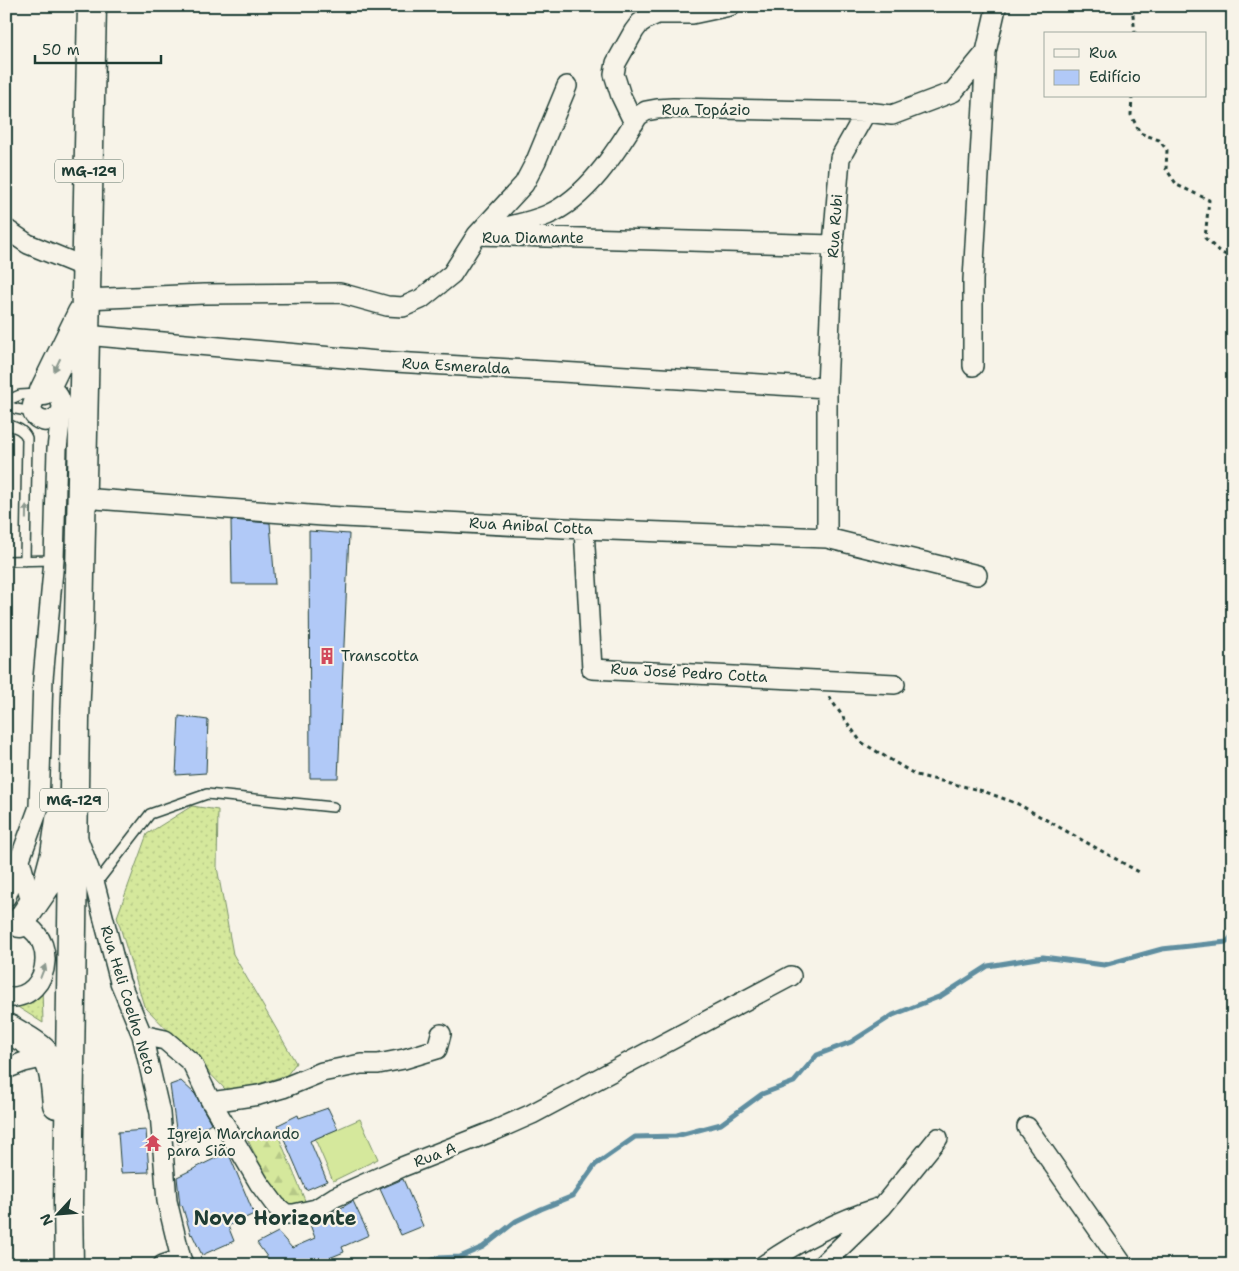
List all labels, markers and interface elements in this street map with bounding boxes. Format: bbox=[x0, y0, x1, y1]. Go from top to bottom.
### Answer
scale bar bbox=[35, 32, 161, 64]
legend bbox=[1044, 32, 1206, 98]
text: 50 m bbox=[42, 40, 80, 60]
text: Rua bbox=[1089, 43, 1118, 63]
text: Edifício bbox=[1089, 67, 1141, 87]
street label: Rua Topázio bbox=[662, 100, 750, 120]
road number: MG-129 bbox=[55, 160, 123, 182]
street label: Rua Rubi bbox=[823, 193, 847, 259]
street label: Rua Diamante bbox=[482, 228, 584, 248]
street label: Rua Esmeralda bbox=[401, 353, 512, 379]
one-way arrow bbox=[53, 358, 61, 372]
one-way arrow bbox=[22, 504, 30, 520]
street label: Rua Anibal Cotta bbox=[468, 513, 594, 539]
building icon: Transcotta bbox=[317, 646, 337, 666]
place label: Transcotta bbox=[341, 646, 419, 666]
street label: Rua José Pedro Cotta bbox=[610, 659, 769, 687]
road number: MG-129 bbox=[40, 788, 108, 812]
street label: Rua Heli Coelho Neto bbox=[96, 923, 160, 1077]
one-way arrow bbox=[39, 963, 47, 978]
place label: Igreja Marchando para Sião bbox=[167, 1124, 300, 1161]
temple icon: Igreja Marchando para Sião bbox=[143, 1133, 163, 1153]
street label: Rua A bbox=[411, 1138, 459, 1172]
north arrow bbox=[32, 1188, 82, 1238]
district label: Novo Horizonte bbox=[193, 1205, 357, 1231]
text: N bbox=[36, 1211, 57, 1229]

